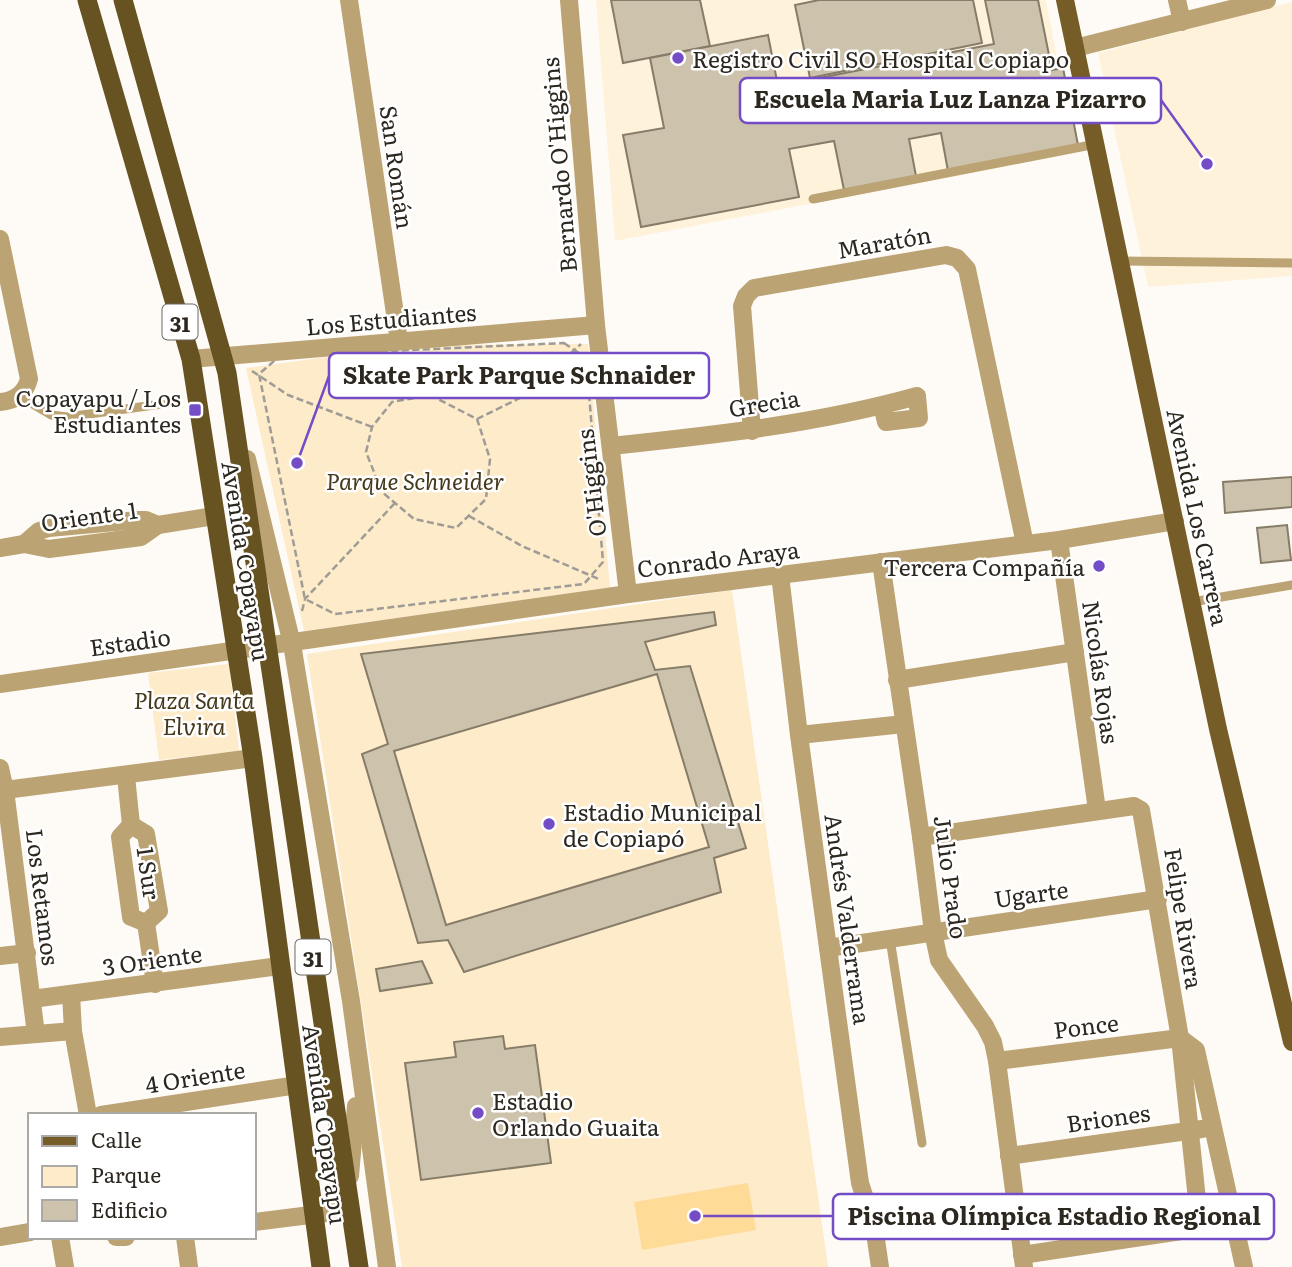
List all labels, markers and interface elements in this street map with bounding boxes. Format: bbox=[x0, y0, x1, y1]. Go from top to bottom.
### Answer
place label: Registro Civil SO Hospital Copiapo bbox=[692, 41, 1069, 75]
marker: Registro Civil SO Hospital Copiapo bbox=[670, 50, 686, 66]
street label: Bernardo O'Higgins bbox=[532, 56, 584, 274]
callout: Escuela Maria Luz Lanza Pizarro bbox=[740, 78, 1161, 123]
text: Escuela Maria Luz Lanza Pizarro bbox=[753, 80, 1147, 115]
street label: San Román bbox=[373, 103, 423, 231]
street label: Maratón bbox=[834, 216, 934, 266]
street label: Los Estudiantes bbox=[304, 294, 478, 342]
road number: 31 bbox=[162, 304, 198, 340]
callout: Skate Park Parque Schnaider bbox=[329, 353, 709, 398]
text: Skate Park Parque Schnaider bbox=[343, 356, 695, 391]
place label: Copayapu / Los Estudiantes bbox=[15, 380, 181, 440]
street label: Grecia bbox=[726, 380, 803, 424]
marker: Copayapu / Los Estudiantes bbox=[187, 402, 203, 418]
street label: Avenida Los Carrera bbox=[1159, 405, 1239, 629]
street label: O'Higgins bbox=[567, 427, 613, 539]
street label: Avenida Copayapu bbox=[214, 459, 280, 663]
park label: Parque Schneider bbox=[326, 463, 504, 497]
street label: Oriente 1 bbox=[38, 491, 140, 539]
street label: Conrado Araya bbox=[635, 531, 802, 585]
place label: Tercera Compañía bbox=[883, 549, 1086, 583]
marker: Tercera Compañía bbox=[1091, 558, 1107, 574]
street label: Nicolás Rojas bbox=[1075, 598, 1129, 746]
street label: Estadio bbox=[87, 619, 173, 663]
park label: Plaza Santa Elvira bbox=[133, 682, 255, 742]
place label: Estadio Municipal de Copiapó bbox=[563, 794, 762, 854]
street label: Andrés Valderrama bbox=[817, 812, 881, 1027]
street label: Julio Prado bbox=[927, 813, 977, 941]
marker: Estadio Municipal de Copiapó bbox=[541, 816, 557, 832]
street label: Los Retamos bbox=[19, 827, 69, 967]
street label: 1 Sur bbox=[129, 844, 171, 902]
street label: Felipe Rivera bbox=[1157, 845, 1213, 992]
street label: Ugarte bbox=[992, 871, 1070, 915]
street label: 3 Oriente bbox=[100, 935, 204, 983]
road number: 31 bbox=[296, 940, 330, 974]
street label: Ponce bbox=[1051, 1004, 1121, 1046]
street label: Avenida Copayapu bbox=[295, 1022, 357, 1226]
street label: 4 Oriente bbox=[143, 1051, 247, 1101]
place label: Estadio Orlando Guaita bbox=[492, 1083, 660, 1143]
street label: Briones bbox=[1064, 1094, 1152, 1140]
marker: Estadio Orlando Guaita bbox=[470, 1105, 486, 1121]
legend bbox=[28, 1113, 256, 1239]
text: Calle bbox=[91, 1123, 142, 1154]
text: Parque bbox=[91, 1158, 161, 1189]
text: Edificio bbox=[91, 1193, 167, 1224]
callout: Piscina Olímpica Estadio Regional bbox=[833, 1194, 1274, 1239]
text: Piscina Olímpica Estadio Regional bbox=[847, 1197, 1261, 1232]

